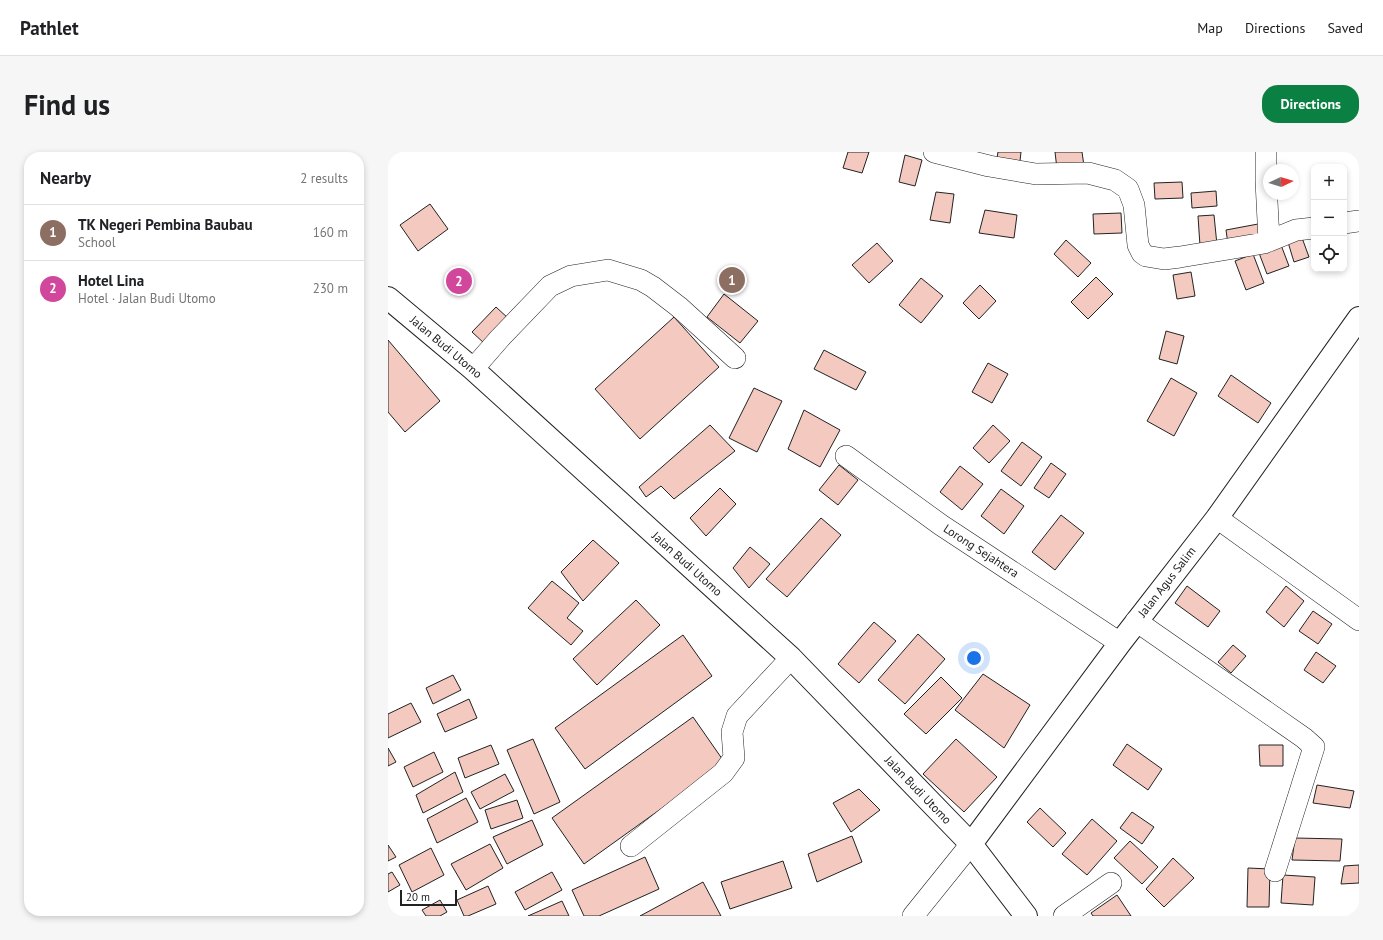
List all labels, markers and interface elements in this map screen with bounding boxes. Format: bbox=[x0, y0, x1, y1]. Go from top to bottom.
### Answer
text: Pathlet bbox=[20, 16, 79, 40]
text: Map bbox=[1197, 19, 1223, 37]
text: Directions bbox=[1245, 19, 1305, 37]
text: Saved bbox=[1327, 19, 1363, 37]
button: Directions bbox=[1262, 85, 1359, 123]
text: Find us bbox=[24, 86, 110, 123]
north arrow bbox=[1263, 164, 1299, 200]
map controls bbox=[1311, 164, 1347, 272]
button: + bbox=[1311, 164, 1347, 200]
text: Nearby bbox=[40, 167, 91, 189]
text: 2 results bbox=[300, 170, 348, 187]
button: − bbox=[1311, 200, 1347, 236]
text: TK Negeri Pembina Baubau bbox=[78, 215, 252, 234]
text: 1 bbox=[49, 224, 57, 241]
text: 160 m bbox=[313, 224, 348, 241]
text: School bbox=[78, 234, 116, 251]
button: locate bbox=[1311, 236, 1347, 272]
pin: 1 bbox=[719, 265, 745, 295]
pin: 2 bbox=[446, 266, 472, 296]
text: Hotel Lina bbox=[78, 271, 144, 290]
text: 2 bbox=[49, 280, 57, 297]
text: 230 m bbox=[313, 280, 348, 297]
text: Hotel · Jalan Budi Utomo bbox=[78, 290, 216, 307]
street label: Jalan Budi Utomo bbox=[406, 311, 485, 381]
street label: Lorong Sejahtera bbox=[941, 521, 1022, 581]
street label: Jalan Budi Utomo bbox=[648, 527, 726, 599]
street label: Jalan Agus Salim bbox=[1134, 544, 1199, 621]
your location bbox=[964, 648, 984, 668]
street label: Jalan Budi Utomo bbox=[881, 752, 955, 827]
scale bar bbox=[400, 888, 457, 907]
text: 20 m bbox=[406, 890, 430, 904]

